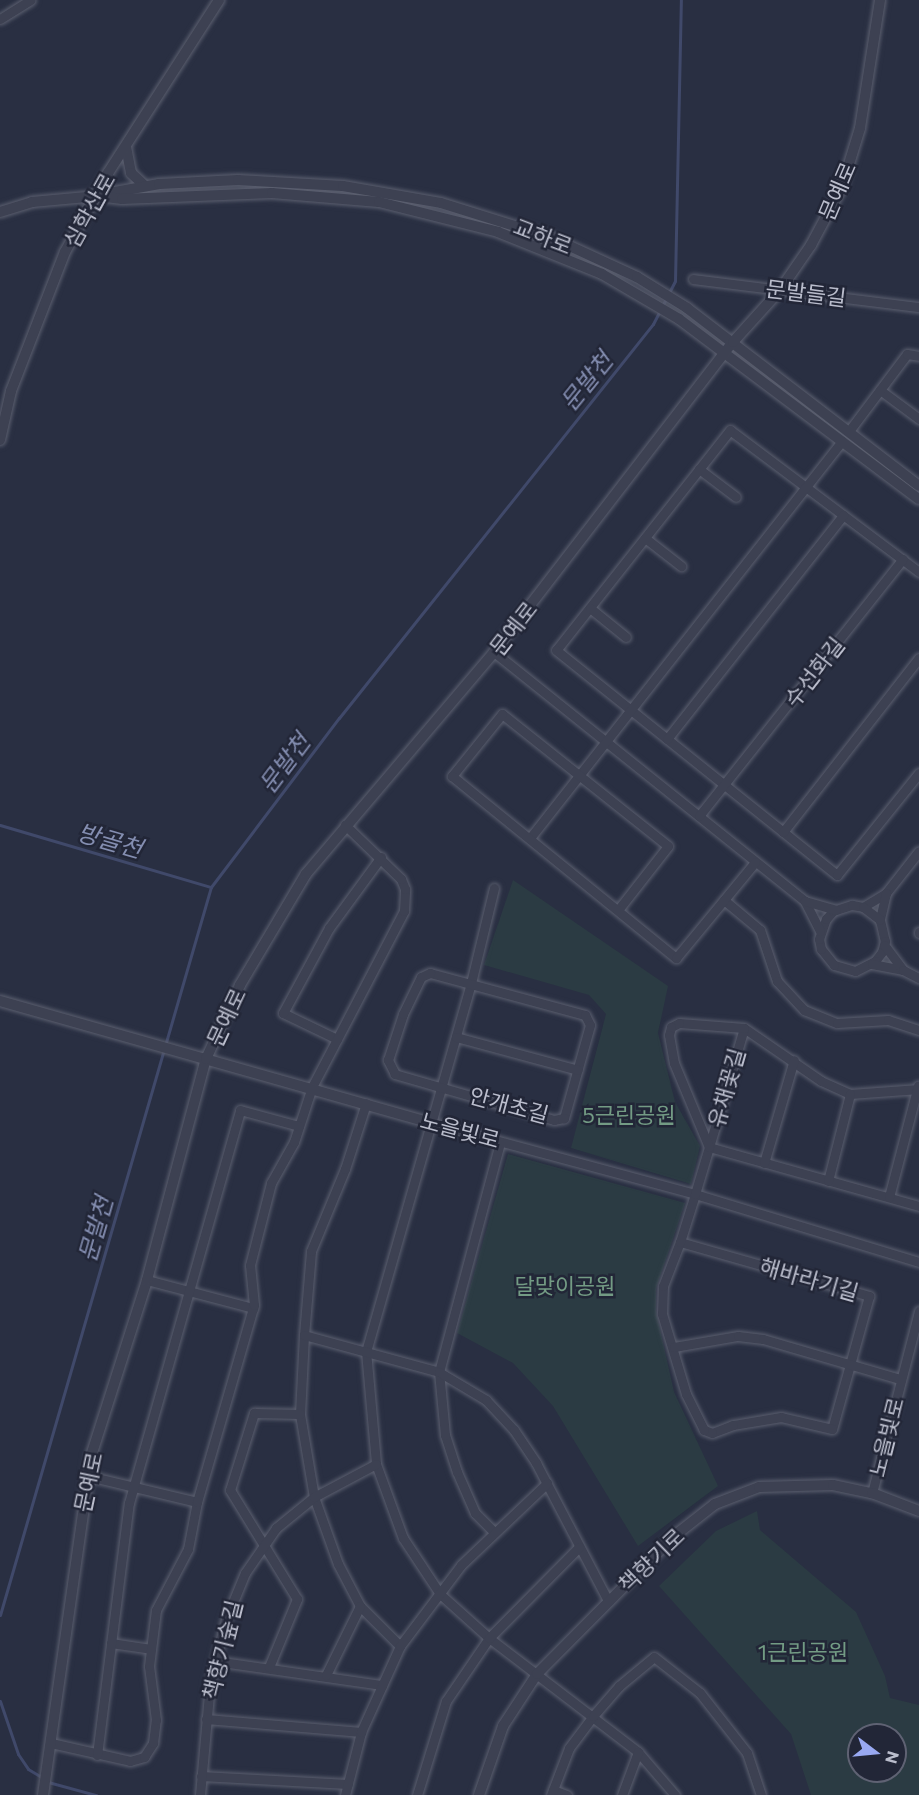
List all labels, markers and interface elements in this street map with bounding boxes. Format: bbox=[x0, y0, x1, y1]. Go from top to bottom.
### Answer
street label: 문예로 bbox=[813, 158, 861, 224]
street label: 심학산로 bbox=[58, 168, 120, 252]
street label: 교하로 bbox=[510, 213, 576, 259]
street label: 문발들길 bbox=[764, 275, 848, 311]
water label: 문발천 bbox=[554, 346, 618, 416]
street label: 문예로 bbox=[484, 596, 542, 660]
street label: 수선화길 bbox=[779, 632, 849, 712]
water label: 문발천 bbox=[253, 728, 315, 798]
water label: 방골천 bbox=[74, 817, 146, 863]
street label: 문예로 bbox=[201, 984, 251, 1050]
street label: 유채꽃길 bbox=[702, 1045, 750, 1131]
street label: 안개초길 bbox=[466, 1082, 552, 1128]
park label: 5근린공원 bbox=[582, 1102, 676, 1128]
street label: 노을빛로 bbox=[417, 1107, 503, 1153]
water label: 문발천 bbox=[72, 1193, 118, 1265]
street label: 해바라기길 bbox=[757, 1252, 861, 1306]
park label: 달맞이공원 bbox=[514, 1273, 616, 1299]
street label: 노을빛로 bbox=[863, 1395, 909, 1479]
street label: 문예로 bbox=[69, 1450, 107, 1514]
street label: 책향기로 bbox=[613, 1522, 689, 1598]
street label: 책향기숲길 bbox=[197, 1598, 247, 1702]
park label: 1근린공원 bbox=[758, 1639, 848, 1665]
north arrow bbox=[847, 1723, 907, 1783]
text: N bbox=[882, 1749, 904, 1766]

